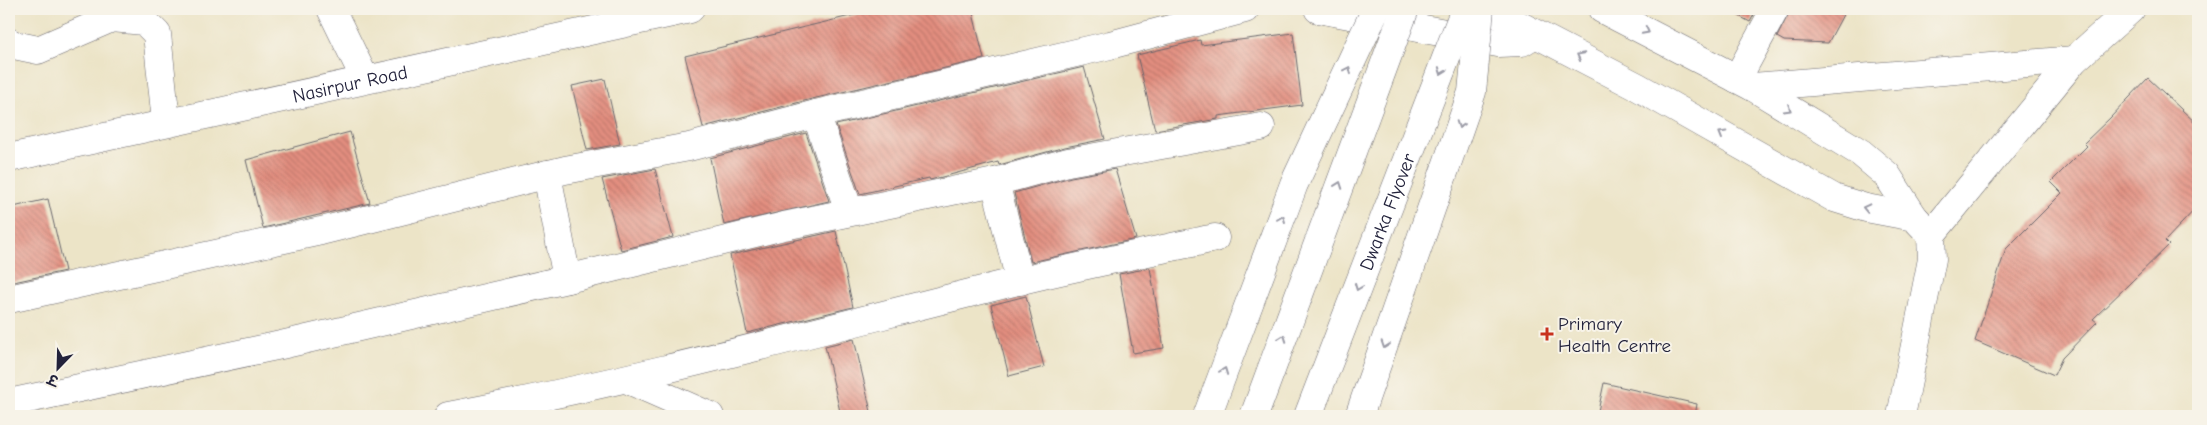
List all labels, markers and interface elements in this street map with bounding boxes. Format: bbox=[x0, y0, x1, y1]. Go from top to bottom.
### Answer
one-way arrow bbox=[1641, 25, 1650, 35]
one-way arrow bbox=[1576, 52, 1585, 62]
street label: Nasirpur Road bbox=[291, 61, 410, 108]
one-way arrow bbox=[1341, 66, 1352, 75]
one-way arrow bbox=[1438, 66, 1448, 75]
one-way arrow bbox=[1783, 102, 1792, 112]
one-way arrow bbox=[1456, 120, 1466, 129]
one-way arrow bbox=[1719, 131, 1728, 141]
street label: Dwarka Flyover bbox=[1355, 150, 1420, 273]
one-way arrow bbox=[1333, 182, 1343, 190]
one-way arrow bbox=[1862, 203, 1871, 214]
one-way arrow bbox=[1276, 215, 1286, 223]
one-way arrow bbox=[1354, 283, 1364, 291]
place label: Primary Health Centre bbox=[1558, 313, 1671, 357]
marker: Primary Health Centre bbox=[1540, 327, 1554, 341]
one-way arrow bbox=[1277, 334, 1287, 343]
one-way arrow bbox=[1381, 341, 1391, 349]
north arrow bbox=[32, 342, 82, 392]
one-way arrow bbox=[1218, 367, 1228, 375]
text: उ bbox=[44, 369, 63, 390]

